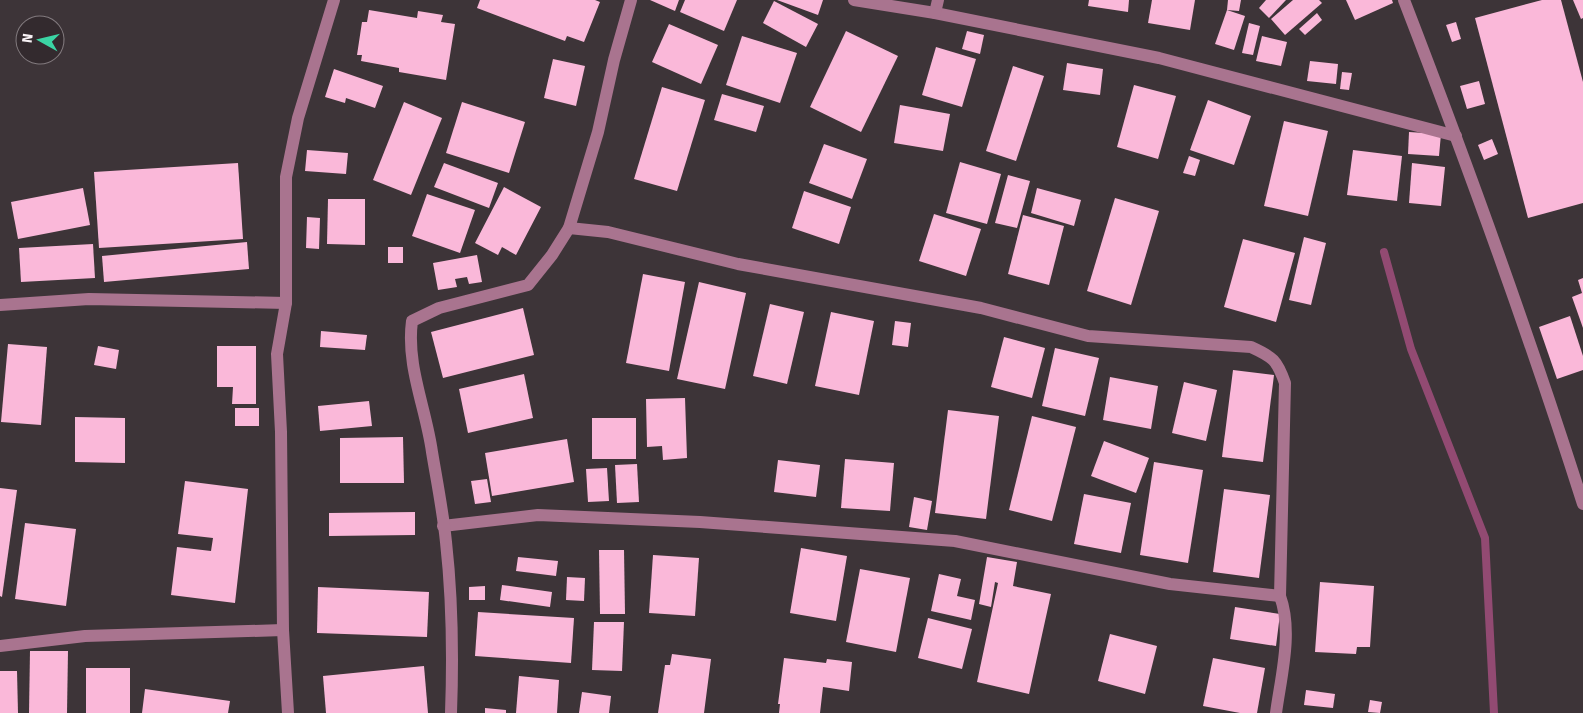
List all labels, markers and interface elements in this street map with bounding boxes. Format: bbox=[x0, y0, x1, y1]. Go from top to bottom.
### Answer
north arrow bbox=[15, 15, 65, 65]
text: N bbox=[19, 32, 37, 44]

